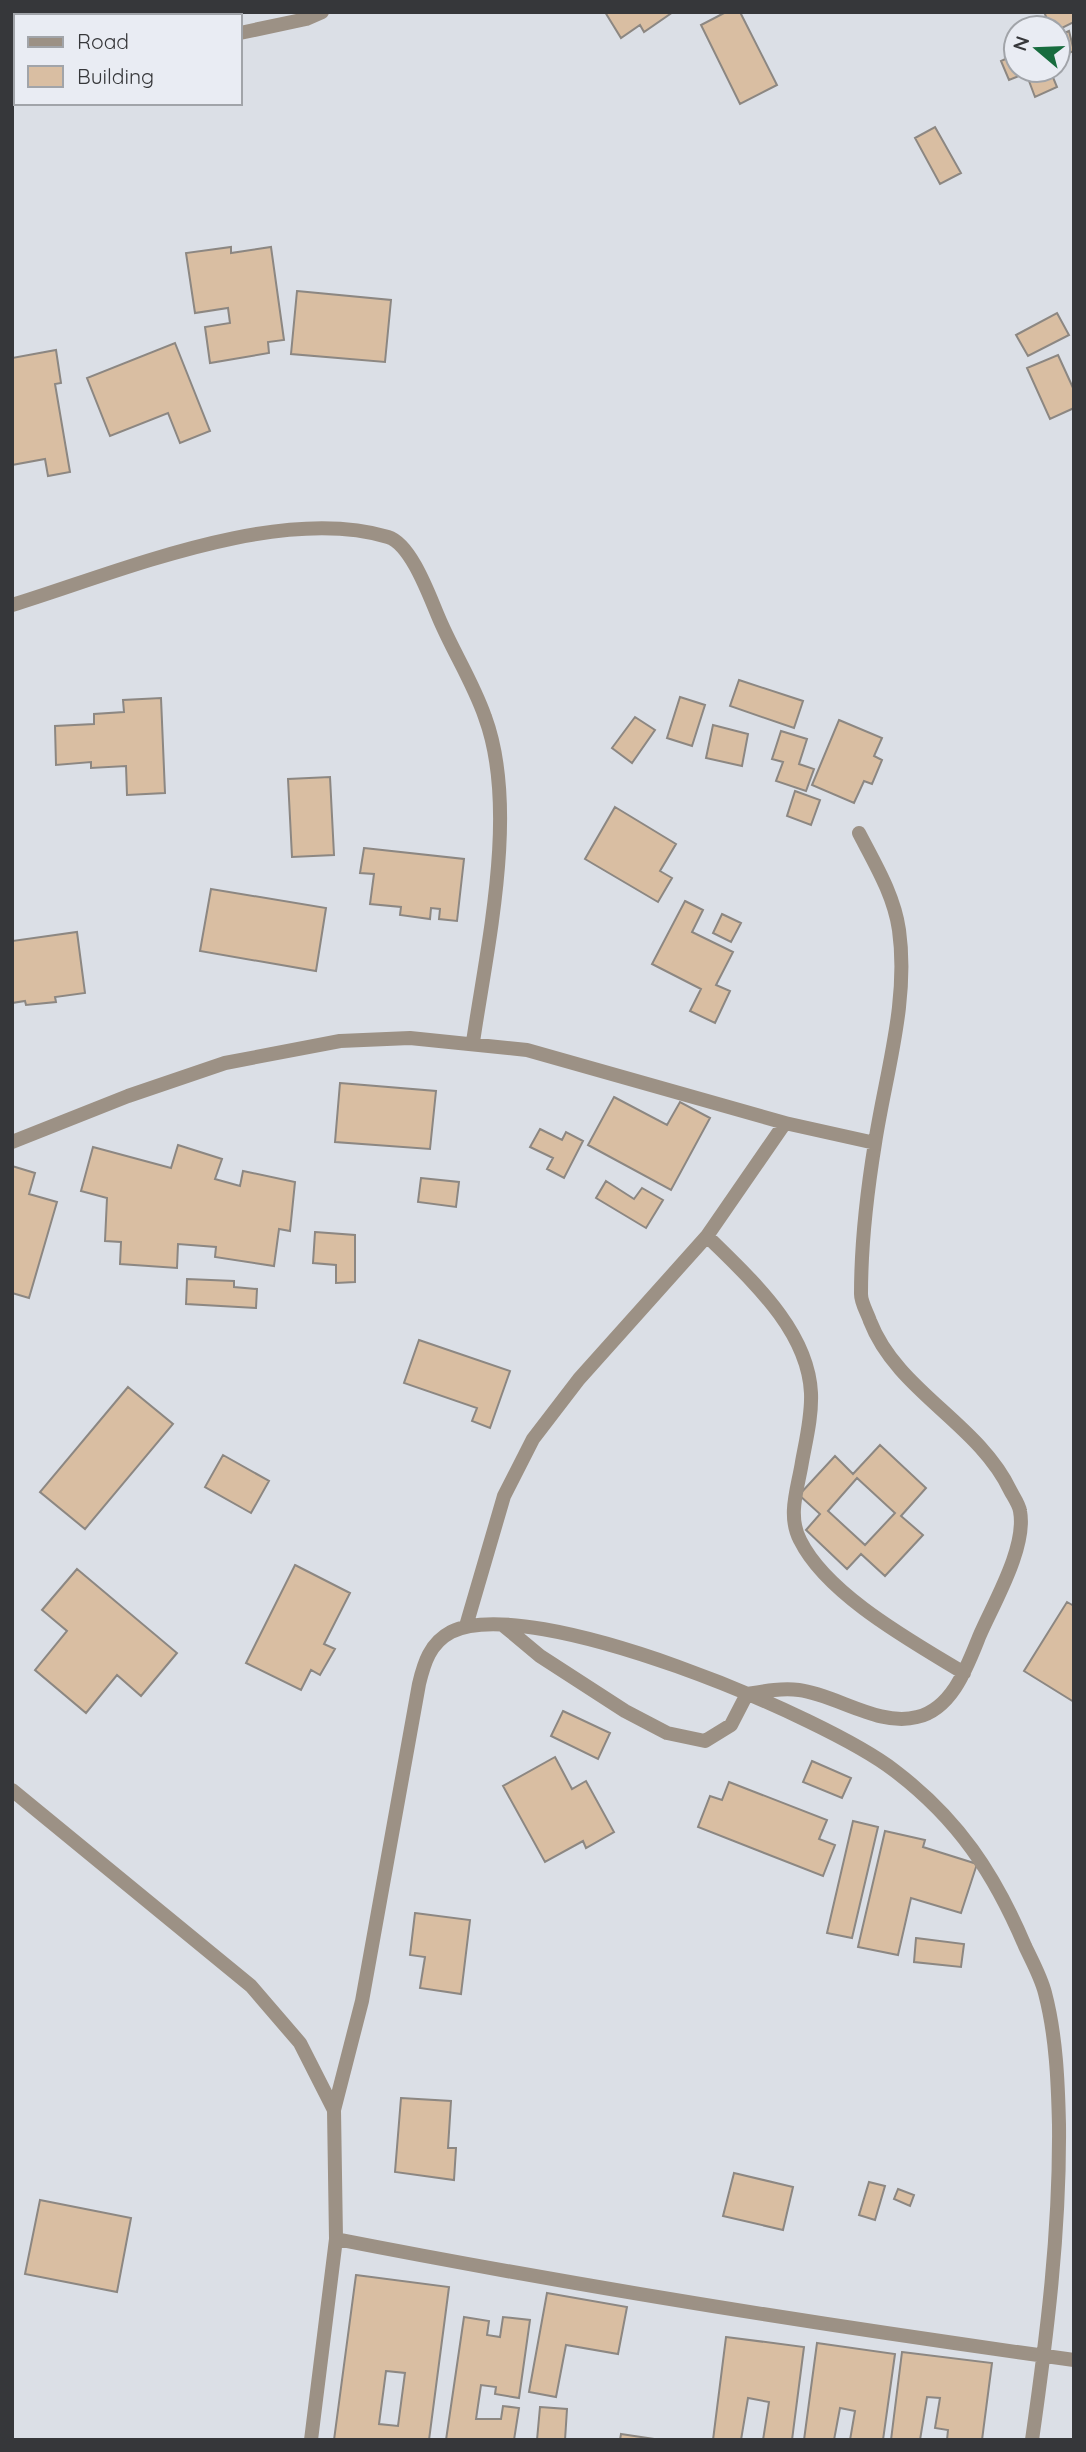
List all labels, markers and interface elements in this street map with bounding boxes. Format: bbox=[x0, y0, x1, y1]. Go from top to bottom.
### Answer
legend bbox=[14, 14, 242, 105]
north arrow bbox=[1002, 14, 1072, 84]
text: Road bbox=[77, 28, 129, 54]
text: N bbox=[1007, 33, 1035, 54]
text: Building bbox=[77, 63, 154, 89]

